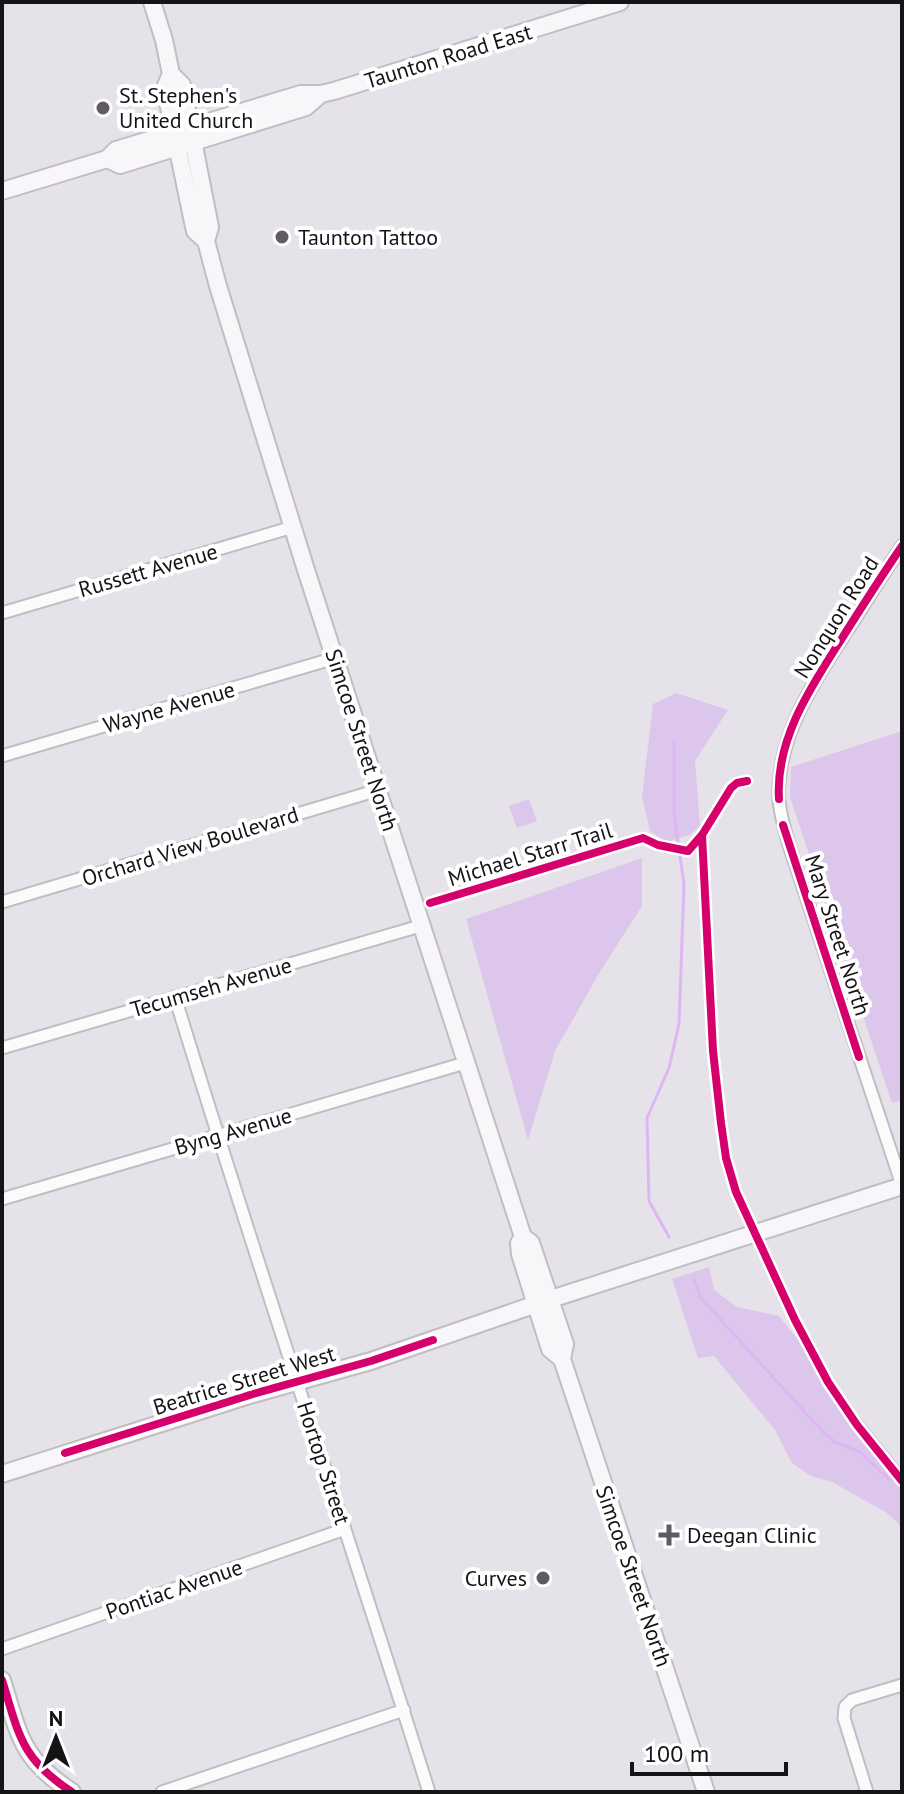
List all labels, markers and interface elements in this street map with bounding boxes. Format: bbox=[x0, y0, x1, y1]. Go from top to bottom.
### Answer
street label: Taunton Road East bbox=[361, 17, 536, 95]
place label: St. Stephen's United Church bbox=[119, 81, 253, 134]
marker: St. Stephen's United Church bbox=[94, 99, 112, 117]
place label: Taunton Tattoo bbox=[298, 223, 438, 251]
marker: Taunton Tattoo bbox=[273, 228, 291, 246]
street label: Russett Avenue bbox=[75, 537, 221, 603]
street label: Nonquon Road bbox=[787, 551, 885, 683]
street label: Simcoe Street North bbox=[319, 645, 405, 835]
street label: Wayne Avenue bbox=[100, 675, 238, 739]
street label: Orchard View Boulevard bbox=[78, 800, 302, 892]
street label: Michael Starr Trail bbox=[444, 816, 616, 892]
street label: Mary Street North bbox=[799, 851, 877, 1019]
street label: Tecumseh Avenue bbox=[127, 951, 295, 1023]
street label: Byng Avenue bbox=[171, 1101, 295, 1161]
street label: Beatrice Street West bbox=[149, 1339, 339, 1421]
street label: Hortop Street bbox=[291, 1398, 357, 1529]
street label: Simcoe Street North bbox=[590, 1482, 678, 1670]
place label: Deegan Clinic bbox=[687, 1521, 817, 1549]
marker: Deegan Clinic bbox=[658, 1524, 680, 1546]
street label: Pontiac Avenue bbox=[102, 1553, 246, 1625]
place label: Curves bbox=[465, 1564, 527, 1592]
marker: Curves bbox=[534, 1569, 552, 1587]
north arrow bbox=[16, 1698, 96, 1778]
text: N bbox=[49, 1704, 63, 1732]
scale bar bbox=[632, 1726, 786, 1776]
text: 100 m bbox=[644, 1738, 709, 1769]

